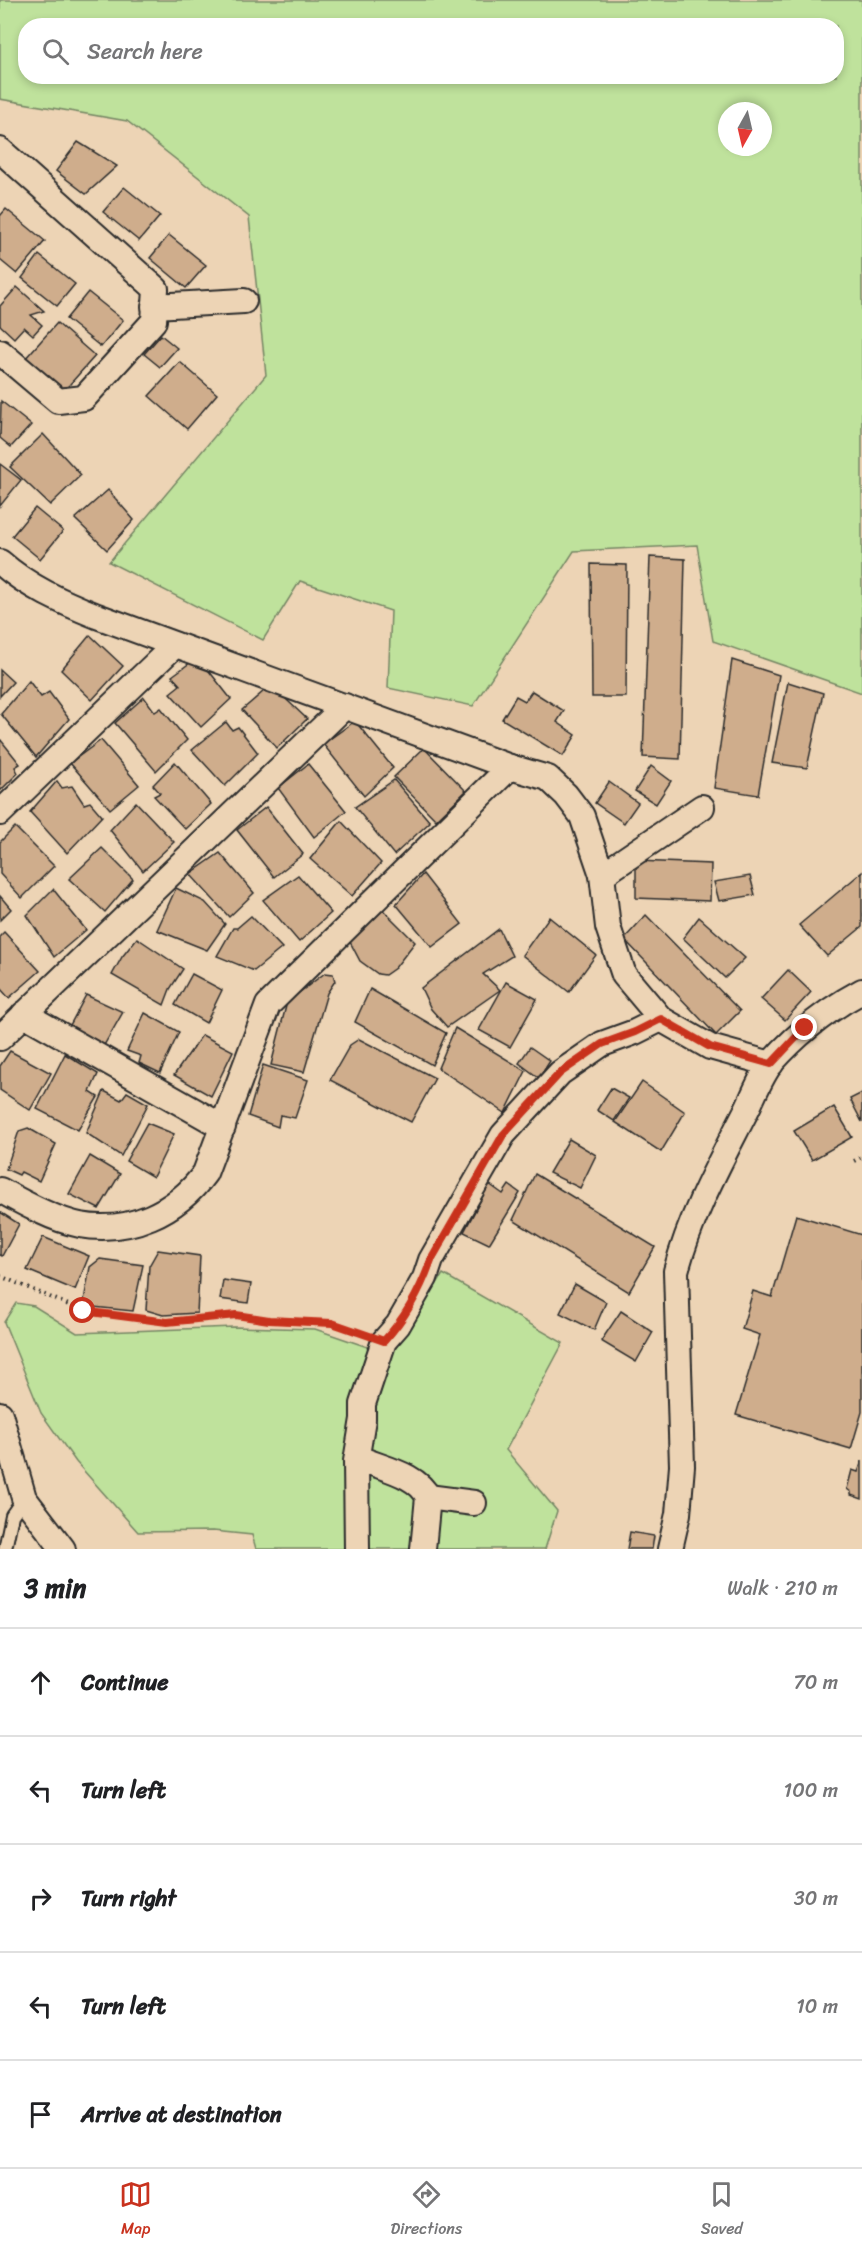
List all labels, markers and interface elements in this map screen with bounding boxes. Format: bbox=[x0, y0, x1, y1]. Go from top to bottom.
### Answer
search box bbox=[18, 18, 844, 84]
text: Search here bbox=[87, 32, 203, 71]
icon: search bbox=[39, 35, 72, 68]
north arrow bbox=[718, 102, 772, 156]
route end bbox=[791, 1014, 817, 1040]
route start bbox=[69, 1297, 95, 1323]
text: 3 min bbox=[24, 1565, 86, 1611]
text: Walk · 210 m bbox=[727, 1571, 838, 1606]
text: Continue bbox=[81, 1663, 169, 1702]
text: 70 m bbox=[793, 1665, 838, 1700]
icon: ahead bbox=[24, 1666, 57, 1699]
text: Turn left bbox=[81, 1771, 166, 1810]
text: 100 m bbox=[784, 1773, 838, 1808]
icon: left bbox=[24, 1774, 57, 1807]
text: Turn right bbox=[81, 1879, 176, 1918]
text: 30 m bbox=[794, 1881, 838, 1916]
icon: right bbox=[24, 1882, 57, 1915]
text: Turn left bbox=[81, 1987, 166, 2026]
text: 10 m bbox=[796, 1989, 838, 2024]
icon: left bbox=[24, 1990, 57, 2023]
text: Arrive at destination bbox=[81, 2095, 282, 2134]
icon: arrive bbox=[24, 2098, 57, 2131]
tab: Map bbox=[119, 2178, 152, 2243]
tab: Directions bbox=[391, 2178, 462, 2243]
tab: Saved bbox=[701, 2178, 743, 2243]

